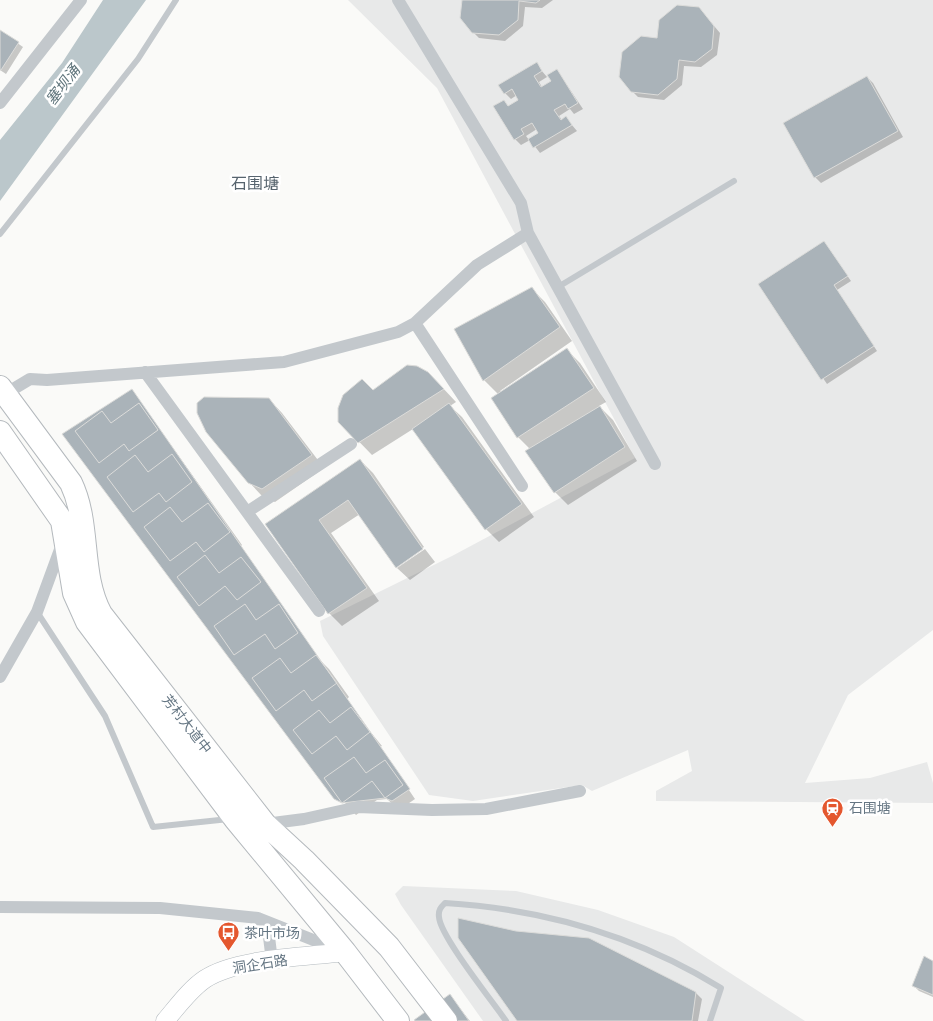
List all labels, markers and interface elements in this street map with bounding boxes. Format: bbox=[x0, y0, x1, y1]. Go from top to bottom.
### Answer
water label: 塞坝涌 bbox=[42, 60, 85, 108]
district label: 石围塘 bbox=[231, 174, 279, 193]
street label: 芳村大道中 bbox=[159, 691, 215, 757]
station icon: 石围塘 bbox=[821, 796, 845, 827]
place label: 石围塘 bbox=[849, 800, 891, 816]
bus stop icon: 茶叶市场 bbox=[216, 921, 240, 952]
place label: 茶叶市场 bbox=[244, 925, 300, 941]
street label: 洞企石路 bbox=[231, 952, 289, 976]

